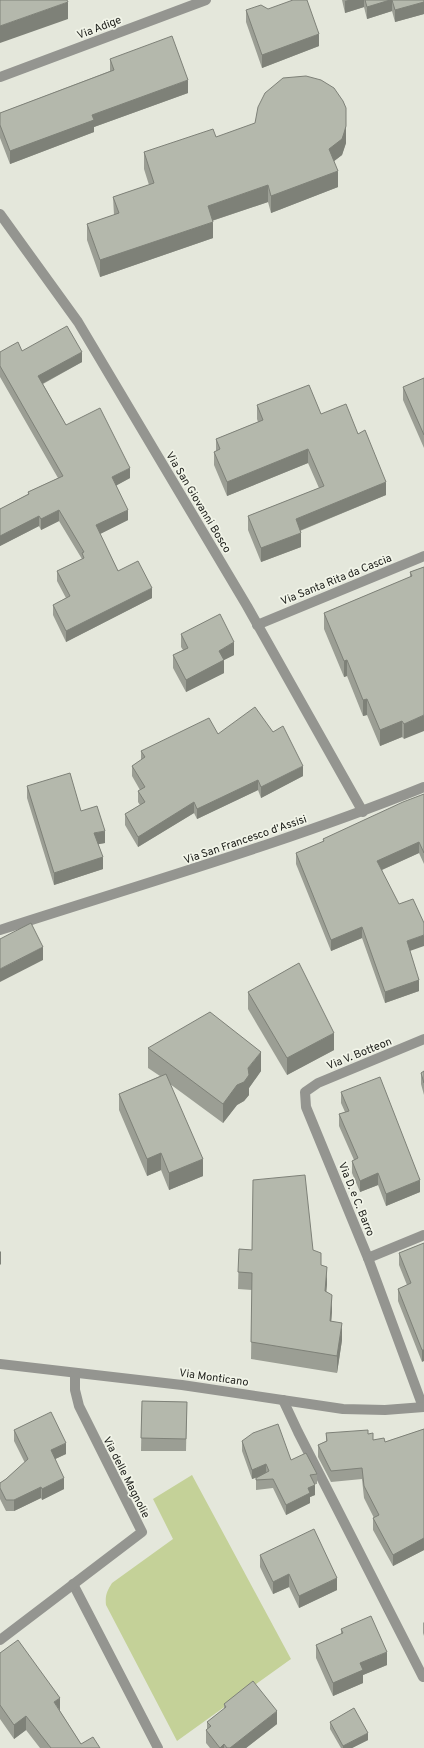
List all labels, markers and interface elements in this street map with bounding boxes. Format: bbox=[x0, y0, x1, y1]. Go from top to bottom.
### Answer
street label: Via Adige bbox=[75, 13, 124, 43]
street label: Via San Giovanni Bosco bbox=[162, 449, 234, 556]
street label: Via Santa Rita da Cascia bbox=[279, 551, 394, 609]
street label: Via San Francesco d'Assisi bbox=[182, 812, 309, 868]
street label: Via V. Botteon bbox=[325, 1035, 394, 1073]
street label: Via D. e C. Barro bbox=[335, 1160, 377, 1239]
street label: Via Monticano bbox=[178, 1366, 249, 1390]
street label: Via delle Magnolie bbox=[100, 1434, 153, 1521]

